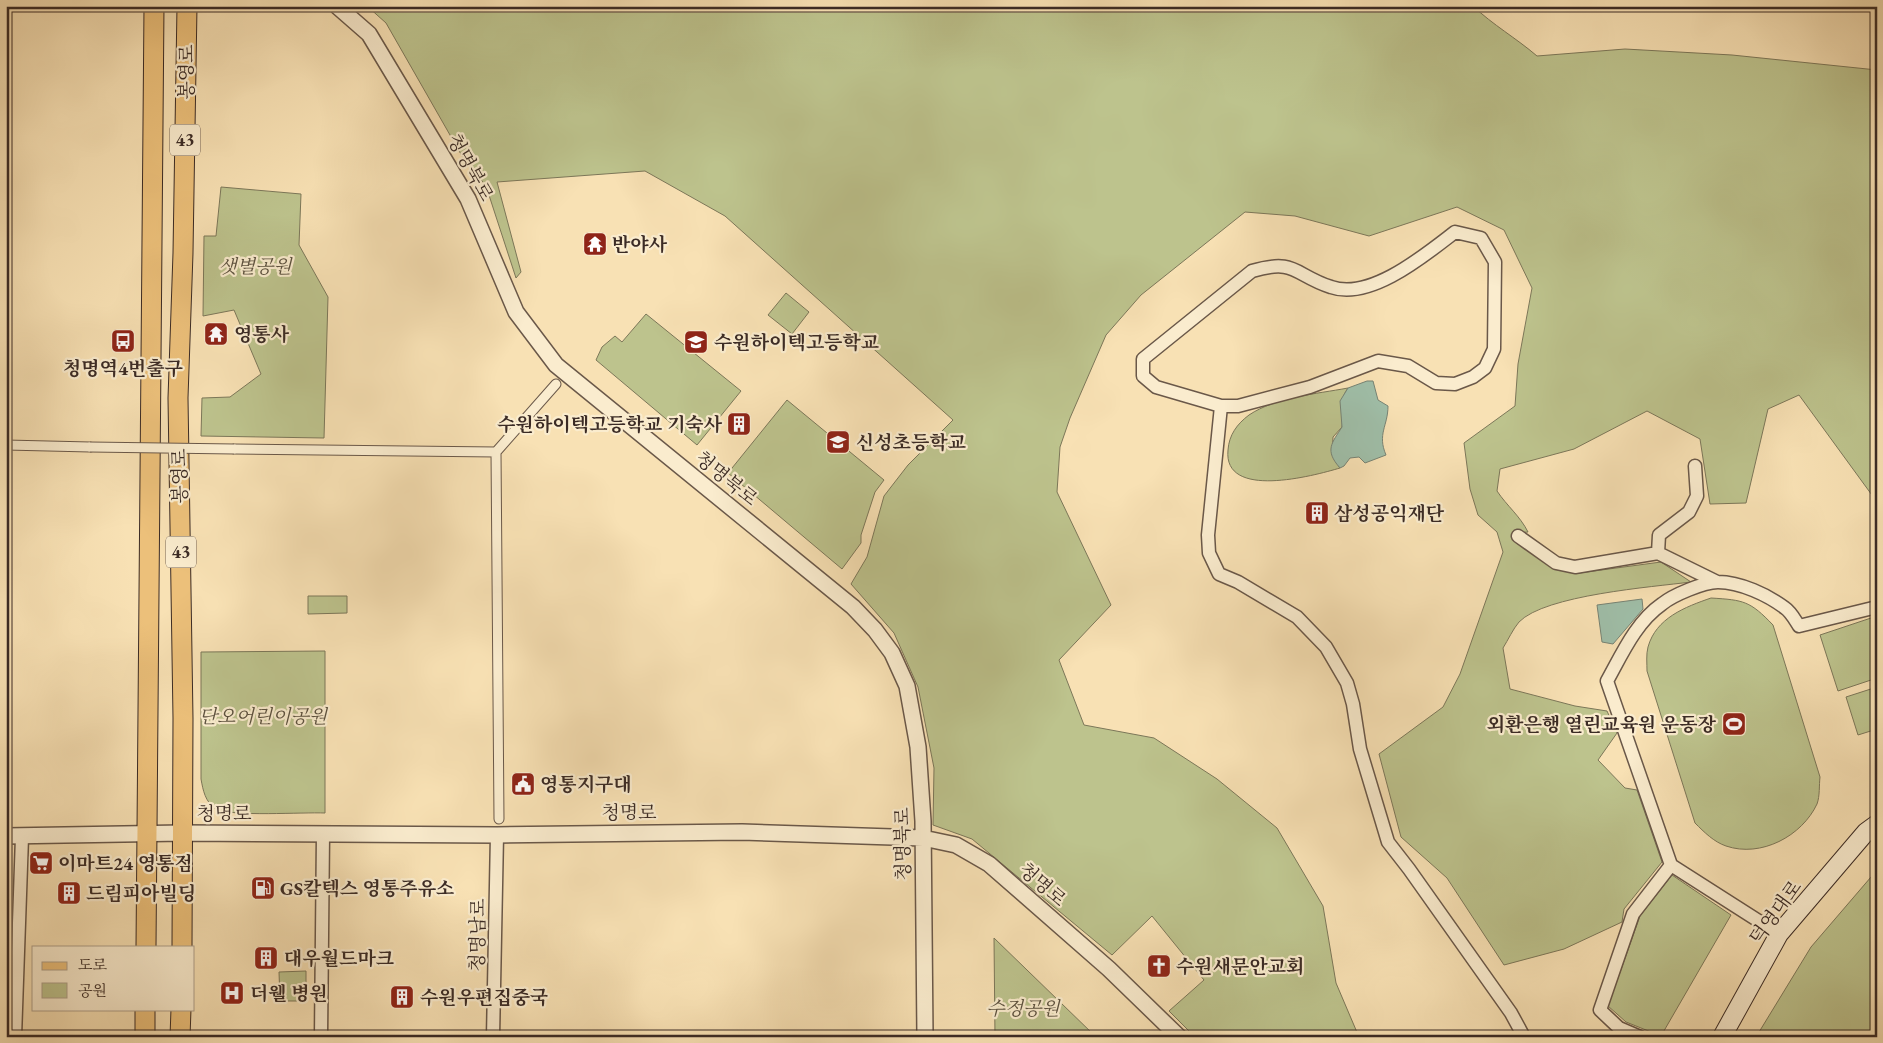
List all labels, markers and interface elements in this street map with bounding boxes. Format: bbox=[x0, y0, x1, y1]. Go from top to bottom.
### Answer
street label: 봉영로 bbox=[174, 44, 199, 100]
road number: 43 bbox=[170, 124, 200, 156]
street label: 청명북로 bbox=[442, 129, 499, 205]
temple icon: 반야사 bbox=[582, 231, 608, 257]
place label: 반야사 bbox=[612, 232, 668, 257]
park label: 샛별공원 bbox=[218, 254, 293, 279]
temple icon: 영통사 bbox=[203, 321, 229, 347]
place label: 영통사 bbox=[234, 322, 290, 347]
bus stop icon: 청명역4번출구 bbox=[110, 328, 136, 354]
school or university icon: 수원하이텍고등학교 bbox=[683, 329, 709, 355]
place label: 수원하이텍고등학교 bbox=[714, 330, 879, 355]
place label: 청명역4번출구 bbox=[63, 356, 183, 381]
building icon: 수원하이텍고등학교 기숙사 bbox=[726, 411, 752, 437]
place label: 수원하이텍고등학교 기숙사 bbox=[497, 412, 723, 437]
school or university icon: 신성초등학교 bbox=[825, 429, 851, 455]
place label: 신성초등학교 bbox=[856, 430, 966, 455]
street label: 청명북로 bbox=[690, 446, 763, 511]
street label: 봉영로 bbox=[167, 448, 192, 504]
building icon: 삼성공익재단 bbox=[1304, 500, 1330, 526]
place label: 삼성공익재단 bbox=[1334, 501, 1445, 526]
road number: 43 bbox=[166, 536, 196, 568]
park label: 단오어린이공원 bbox=[199, 704, 329, 729]
sports icon: 외환은행 열린교육원 운동장 bbox=[1721, 711, 1747, 737]
place label: 외환은행 열린교육원 운동장 bbox=[1487, 712, 1717, 737]
public building icon: 영통지구대 bbox=[510, 771, 536, 797]
place label: 영통지구대 bbox=[540, 772, 632, 797]
street label: 청명로 bbox=[601, 800, 657, 825]
street label: 청명로 bbox=[196, 801, 252, 826]
street label: 청명북로 bbox=[889, 807, 916, 881]
supermarket icon: 이마트24 영통점 bbox=[28, 850, 54, 876]
place label: 이마트24 영통점 bbox=[58, 851, 193, 876]
street label: 청명로 bbox=[1014, 857, 1072, 912]
fuel station icon: GS칼텍스 영통주유소 bbox=[250, 875, 276, 901]
street label: 덕영대로 bbox=[1744, 875, 1807, 949]
place label: GS칼텍스 영통주유소 bbox=[280, 876, 454, 901]
building icon: 드림피아빌딩 bbox=[56, 880, 82, 906]
place label: 드림피아빌딩 bbox=[86, 881, 196, 906]
street label: 청명남로 bbox=[464, 898, 491, 972]
building icon: 대우월드마크 bbox=[253, 945, 279, 971]
legend bbox=[32, 946, 195, 1010]
place label: 대우월드마크 bbox=[284, 946, 395, 971]
church icon: 수원새문안교회 bbox=[1146, 953, 1172, 979]
place label: 수원새문안교회 bbox=[1176, 954, 1304, 979]
text: 도로 bbox=[78, 955, 107, 974]
hospital icon: 더웰 병원 bbox=[219, 980, 245, 1006]
text: 공원 bbox=[78, 981, 107, 1000]
place label: 더웰 병원 bbox=[250, 981, 328, 1006]
building icon: 수원우편집중국 bbox=[389, 984, 415, 1010]
place label: 수원우편집중국 bbox=[420, 985, 548, 1010]
park label: 수정공원 bbox=[986, 996, 1061, 1021]

